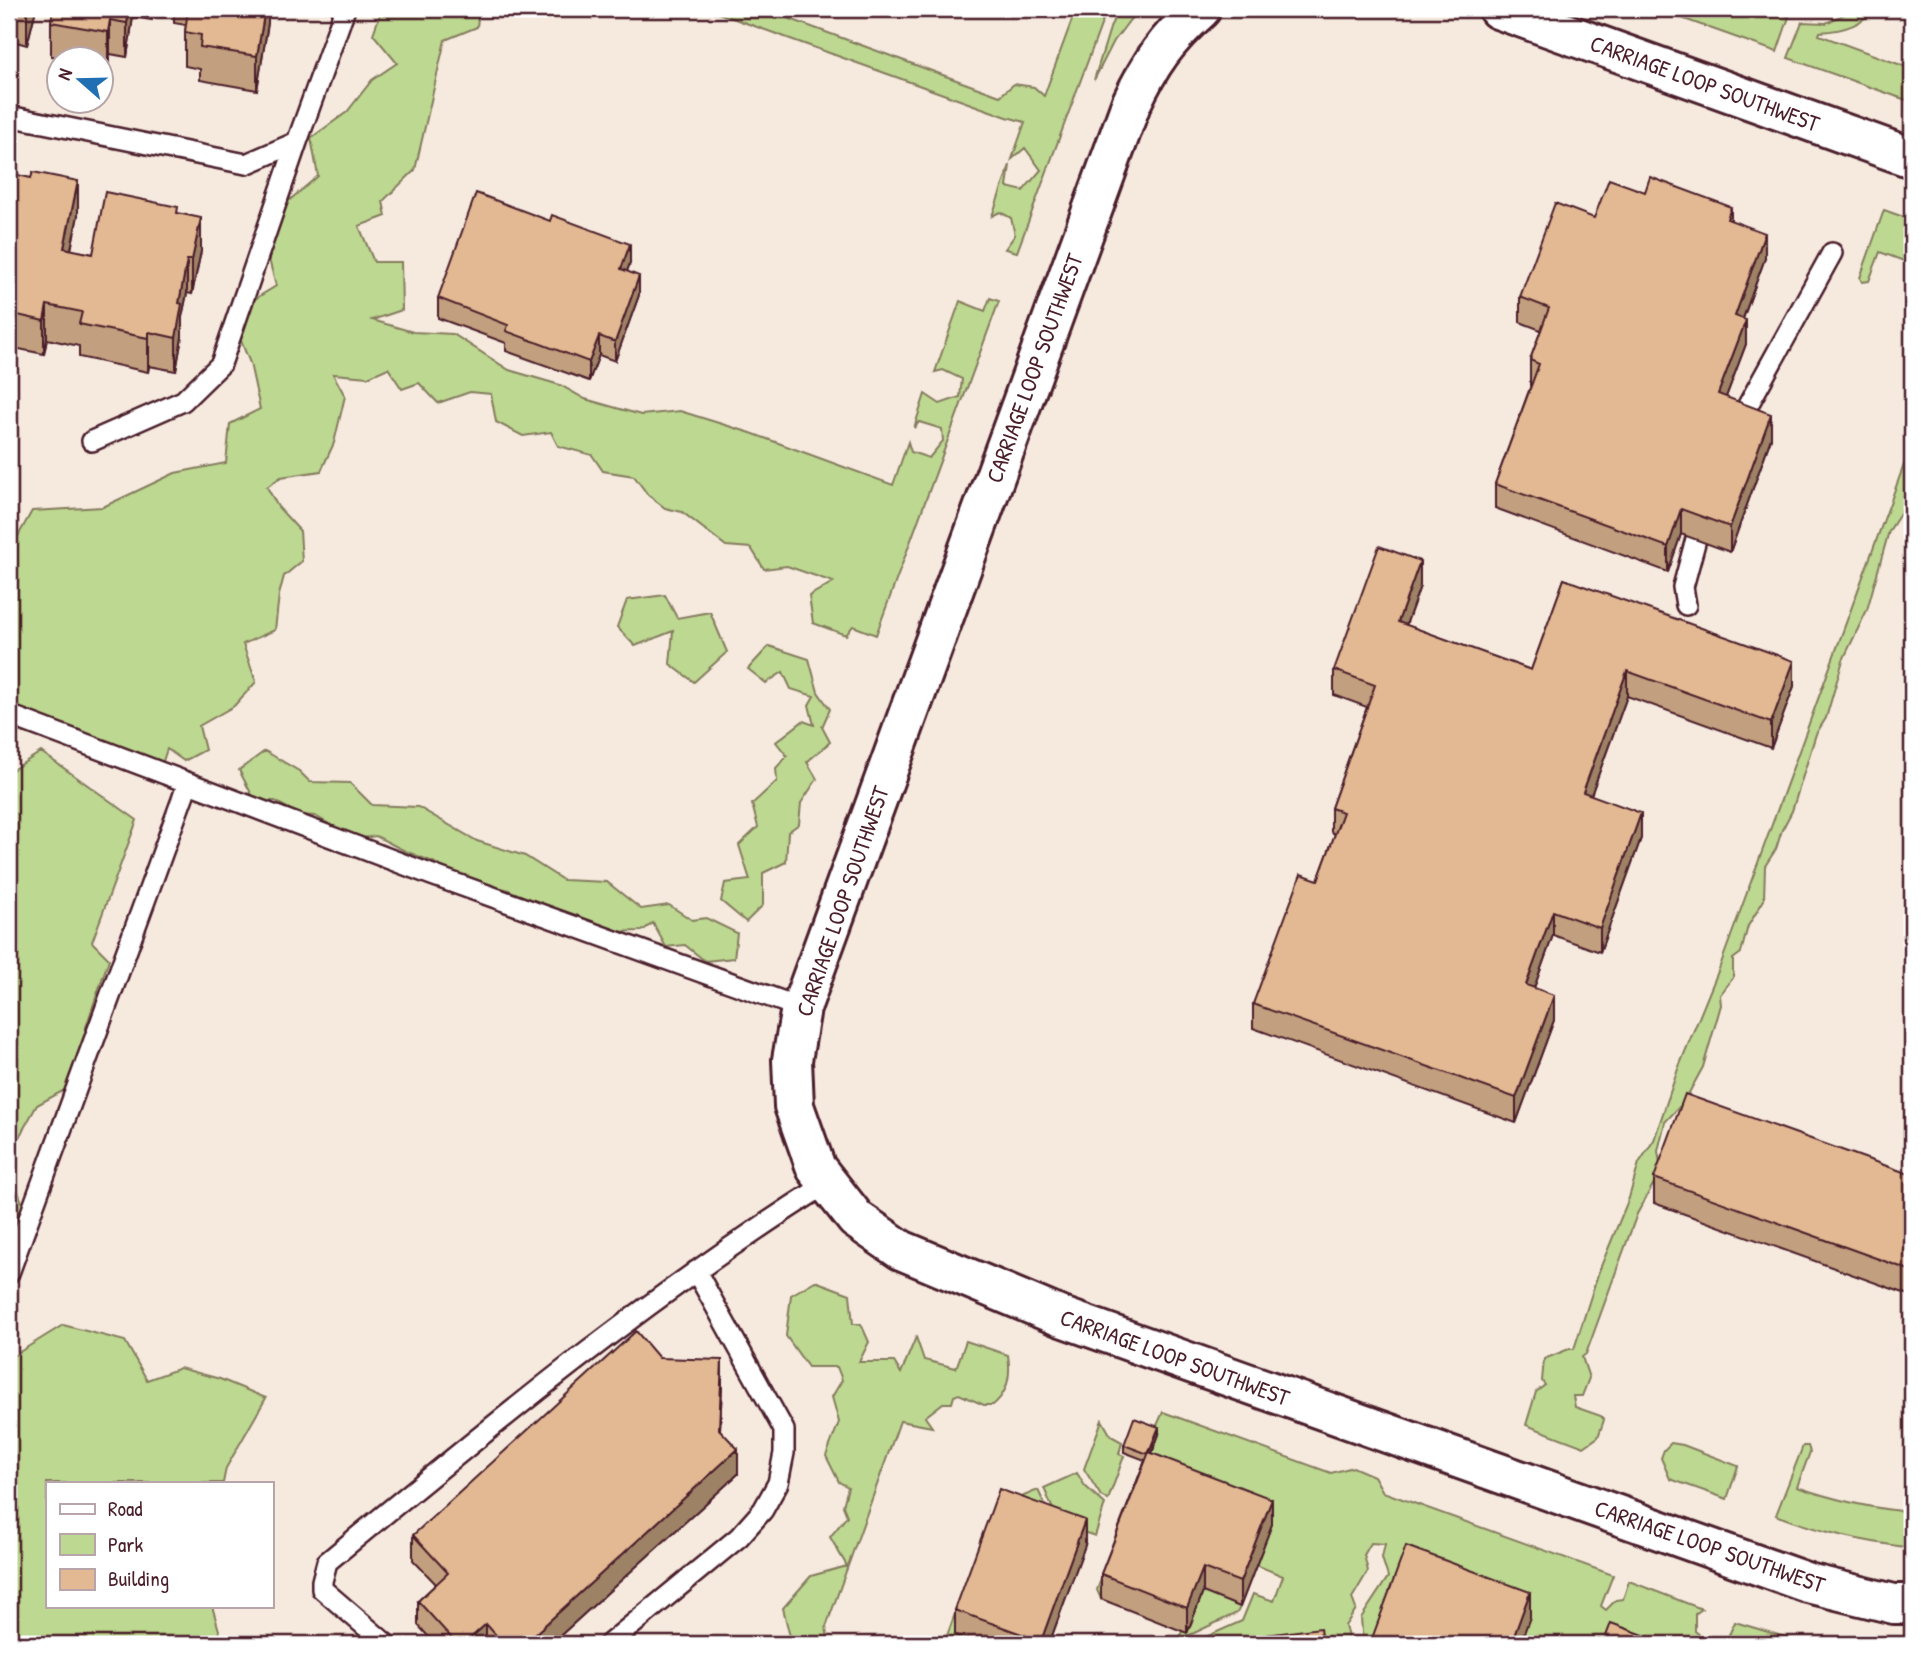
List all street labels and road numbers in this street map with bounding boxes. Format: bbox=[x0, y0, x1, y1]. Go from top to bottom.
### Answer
street label: CARRIAGE LOOP SOUTHWEST bbox=[1586, 27, 1824, 139]
street label: CARRIAGE LOOP SOUTHWEST bbox=[978, 249, 1090, 487]
street label: CARRIAGE LOOP SOUTHWEST bbox=[788, 782, 896, 1020]
street label: CARRIAGE LOOP SOUTHWEST bbox=[1056, 1301, 1294, 1413]
street label: CARRIAGE LOOP SOUTHWEST bbox=[1591, 1492, 1829, 1600]

